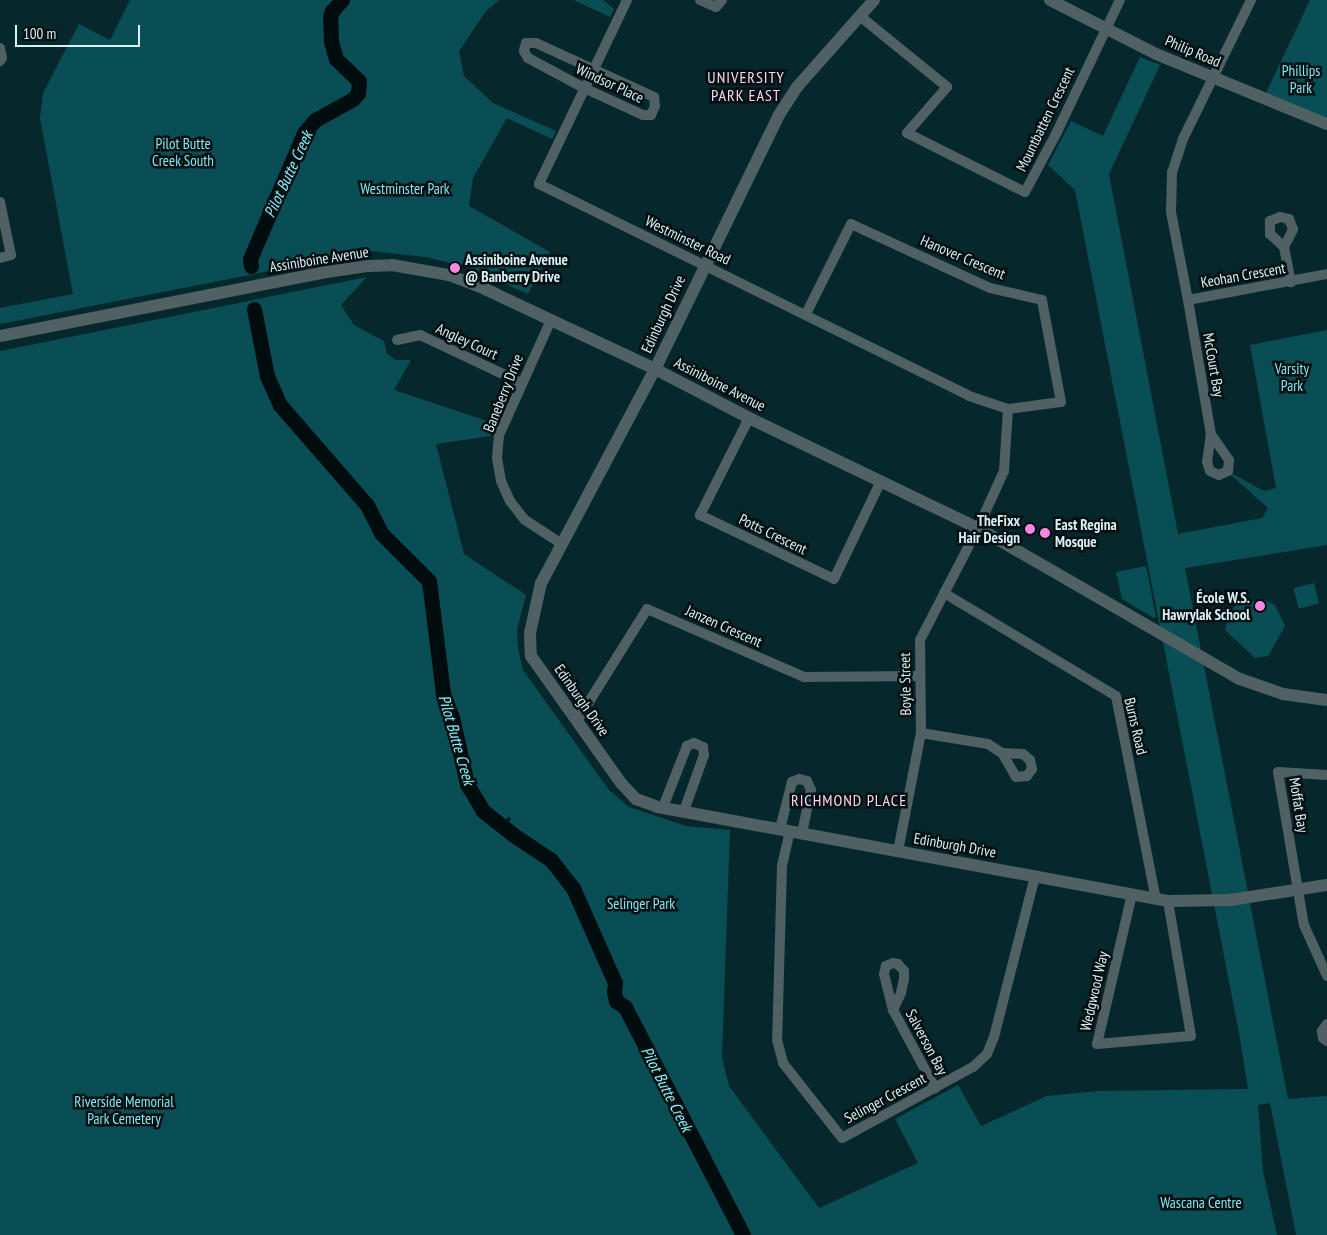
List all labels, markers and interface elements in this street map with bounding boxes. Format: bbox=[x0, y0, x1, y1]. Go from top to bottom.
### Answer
scale bar bbox=[18, 15, 142, 47]
text: 100 m bbox=[23, 24, 56, 43]
street label: Philip Road bbox=[1162, 31, 1224, 71]
street label: Windsor Place bbox=[573, 59, 647, 107]
park label: Phillips Park bbox=[1282, 61, 1320, 96]
street label: Mountbatten Crescent bbox=[1012, 64, 1078, 174]
district label: UNIVERSITY PARK EAST bbox=[706, 67, 786, 105]
water label: Pilot Butte Creek bbox=[260, 128, 316, 220]
park label: Pilot Butte Creek South bbox=[152, 134, 214, 169]
park label: Westminster Park bbox=[360, 180, 450, 198]
street label: Westminster Road bbox=[642, 212, 734, 268]
street label: Hanover Crescent bbox=[918, 231, 1008, 283]
street label: Assiniboine Avenue bbox=[268, 242, 370, 276]
place label: Assiniboine Avenue @ Banberry Drive bbox=[465, 250, 568, 285]
street label: Keohan Crescent bbox=[1199, 259, 1287, 291]
marker: Assiniboine Avenue @ Banberry Drive bbox=[449, 262, 461, 274]
street label: Edinburgh Drive bbox=[637, 272, 689, 356]
street label: Angley Court bbox=[433, 319, 501, 363]
street label: McCourt Bay bbox=[1200, 332, 1228, 398]
street label: Baneberry Drive bbox=[479, 351, 527, 435]
street label: Assiniboine Avenue bbox=[671, 353, 769, 415]
park label: Varsity Park bbox=[1275, 359, 1309, 394]
street label: Potts Crescent bbox=[736, 510, 810, 558]
place label: TheFixx Hair Design bbox=[959, 511, 1020, 546]
place label: East Regina Mosque bbox=[1055, 515, 1117, 550]
marker: TheFixx Hair Design bbox=[1024, 523, 1036, 535]
marker: East Regina Mosque bbox=[1039, 527, 1051, 539]
place label: École W.S. Hawrylak School bbox=[1162, 588, 1250, 623]
marker: École W.S. Hawrylak School bbox=[1254, 600, 1266, 612]
street label: Janzen Crescent bbox=[683, 601, 765, 651]
street label: Boyle Street bbox=[895, 652, 915, 716]
street label: Edinburgh Drive bbox=[551, 661, 613, 739]
water label: Pilot Butte Creek bbox=[435, 693, 479, 787]
street label: Burns Road bbox=[1121, 696, 1151, 756]
street label: Moffat Bay bbox=[1286, 776, 1312, 834]
district label: RICHMOND PLACE bbox=[789, 790, 909, 810]
street label: Edinburgh Drive bbox=[912, 829, 998, 861]
park label: Selinger Park bbox=[607, 895, 675, 913]
street label: Wedgwood Way bbox=[1076, 949, 1112, 1033]
street label: Salverson Bay bbox=[902, 1006, 952, 1078]
water label: Pilot Butte Creek bbox=[637, 1043, 697, 1135]
street label: Selinger Crescent bbox=[841, 1069, 929, 1127]
park label: Riverside Memorial Park Cemetery bbox=[74, 1092, 174, 1127]
park label: Wascana Centre bbox=[1160, 1194, 1242, 1212]

